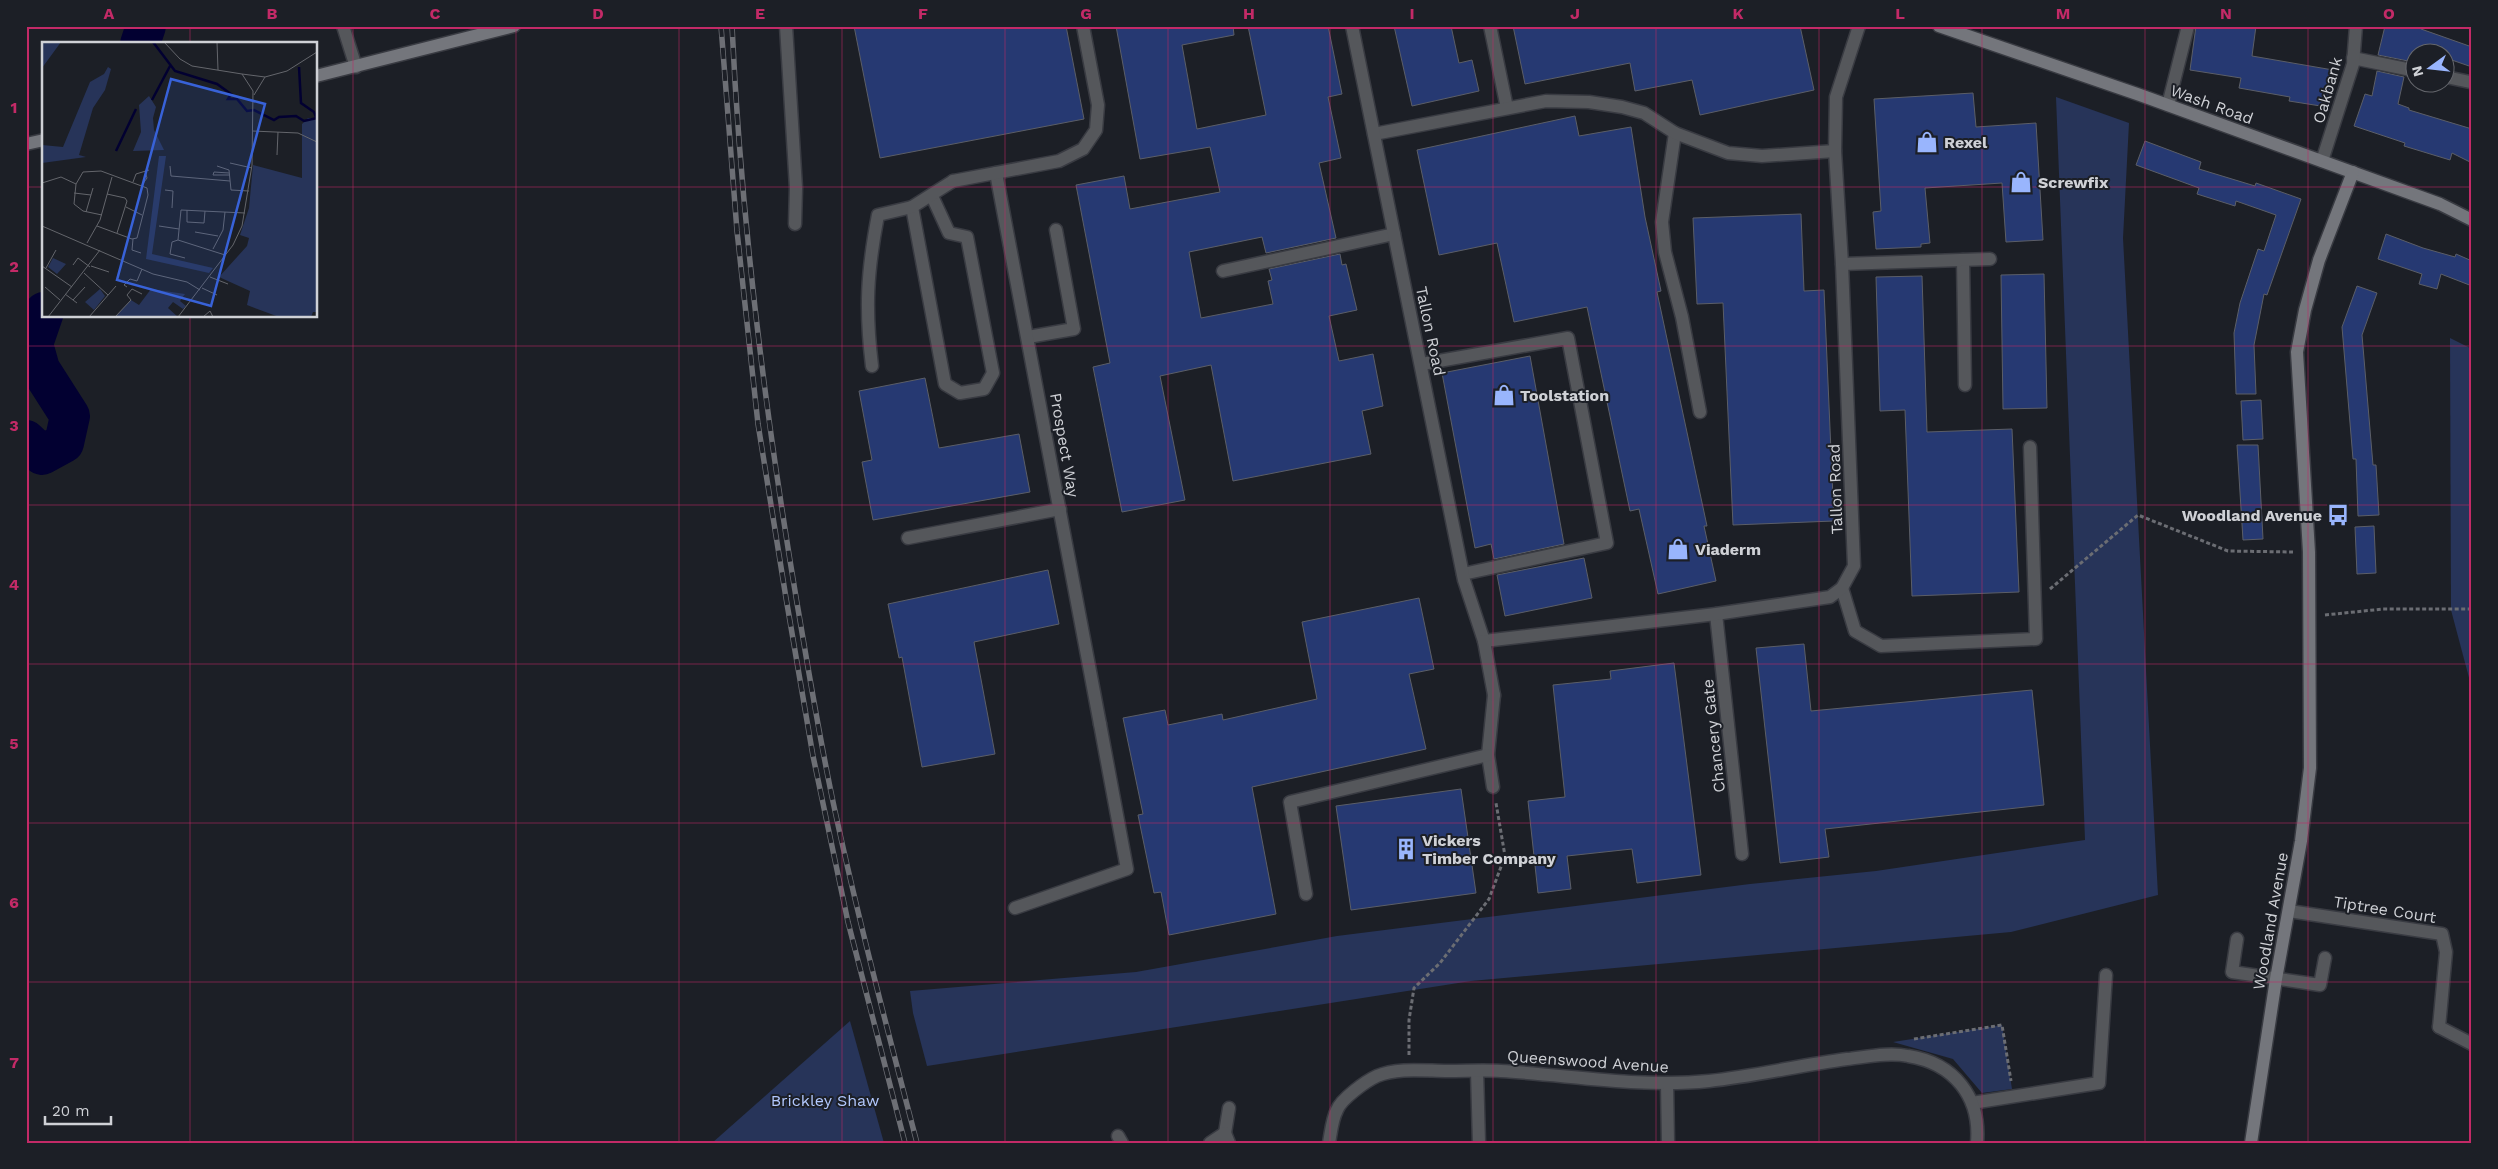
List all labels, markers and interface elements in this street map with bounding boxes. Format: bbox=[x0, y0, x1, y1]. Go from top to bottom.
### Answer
text: A bbox=[104, 4, 115, 23]
text: B bbox=[267, 4, 278, 23]
text: C bbox=[430, 4, 441, 23]
text: D bbox=[592, 4, 604, 23]
text: E bbox=[755, 4, 765, 23]
text: F bbox=[918, 4, 928, 23]
text: G bbox=[1080, 4, 1092, 23]
text: H bbox=[1243, 4, 1255, 23]
text: I bbox=[1409, 4, 1415, 23]
text: J bbox=[1570, 4, 1580, 23]
text: K bbox=[1732, 4, 1744, 23]
text: L bbox=[1895, 4, 1905, 23]
text: M bbox=[2056, 4, 2070, 23]
text: N bbox=[2220, 4, 2232, 23]
text: O bbox=[2383, 4, 2395, 23]
inset map bbox=[42, 42, 318, 318]
north arrow bbox=[2406, 42, 2456, 92]
street label: Oakbank bbox=[2309, 55, 2346, 126]
text: N bbox=[2408, 64, 2427, 78]
street label: Wash Road bbox=[2168, 81, 2256, 128]
text: 1 bbox=[11, 98, 17, 117]
shop icon: Rexel bbox=[1914, 129, 1940, 155]
place label: Rexel bbox=[1944, 133, 1988, 152]
shop icon: Screwfix bbox=[2008, 169, 2034, 195]
place label: Screwfix bbox=[2038, 173, 2109, 192]
text: 2 bbox=[9, 257, 19, 276]
street label: Tallon Road bbox=[1412, 285, 1449, 378]
shop icon: Toolstation bbox=[1491, 382, 1517, 408]
place label: Toolstation bbox=[1520, 386, 1609, 405]
street label: Prospect Way bbox=[1046, 391, 1083, 499]
text: 3 bbox=[9, 416, 19, 435]
street label: Tallon Road bbox=[1824, 443, 1847, 535]
bus stop icon: Woodland Avenue bbox=[2325, 502, 2351, 528]
place label: Woodland Avenue bbox=[2182, 506, 2322, 525]
shop icon: Viaderm bbox=[1665, 536, 1691, 562]
place label: Viaderm bbox=[1695, 540, 1761, 559]
text: 4 bbox=[9, 575, 19, 594]
street label: Chancery Gate bbox=[1698, 678, 1729, 794]
text: 5 bbox=[9, 734, 19, 753]
place label: Vickers Timber Company bbox=[1422, 831, 1557, 868]
building icon: Vickers Timber Company bbox=[1393, 836, 1419, 862]
street label: Woodland Avenue bbox=[2249, 851, 2292, 991]
street label: Tiptree Court bbox=[2332, 892, 2438, 927]
text: 6 bbox=[9, 893, 19, 912]
street label: Queenswood Avenue bbox=[1507, 1046, 1669, 1077]
text: 7 bbox=[9, 1053, 19, 1072]
park label: Brickley Shaw bbox=[771, 1091, 879, 1110]
scale bar bbox=[45, 1094, 111, 1126]
text: 20 m bbox=[52, 1102, 90, 1120]

